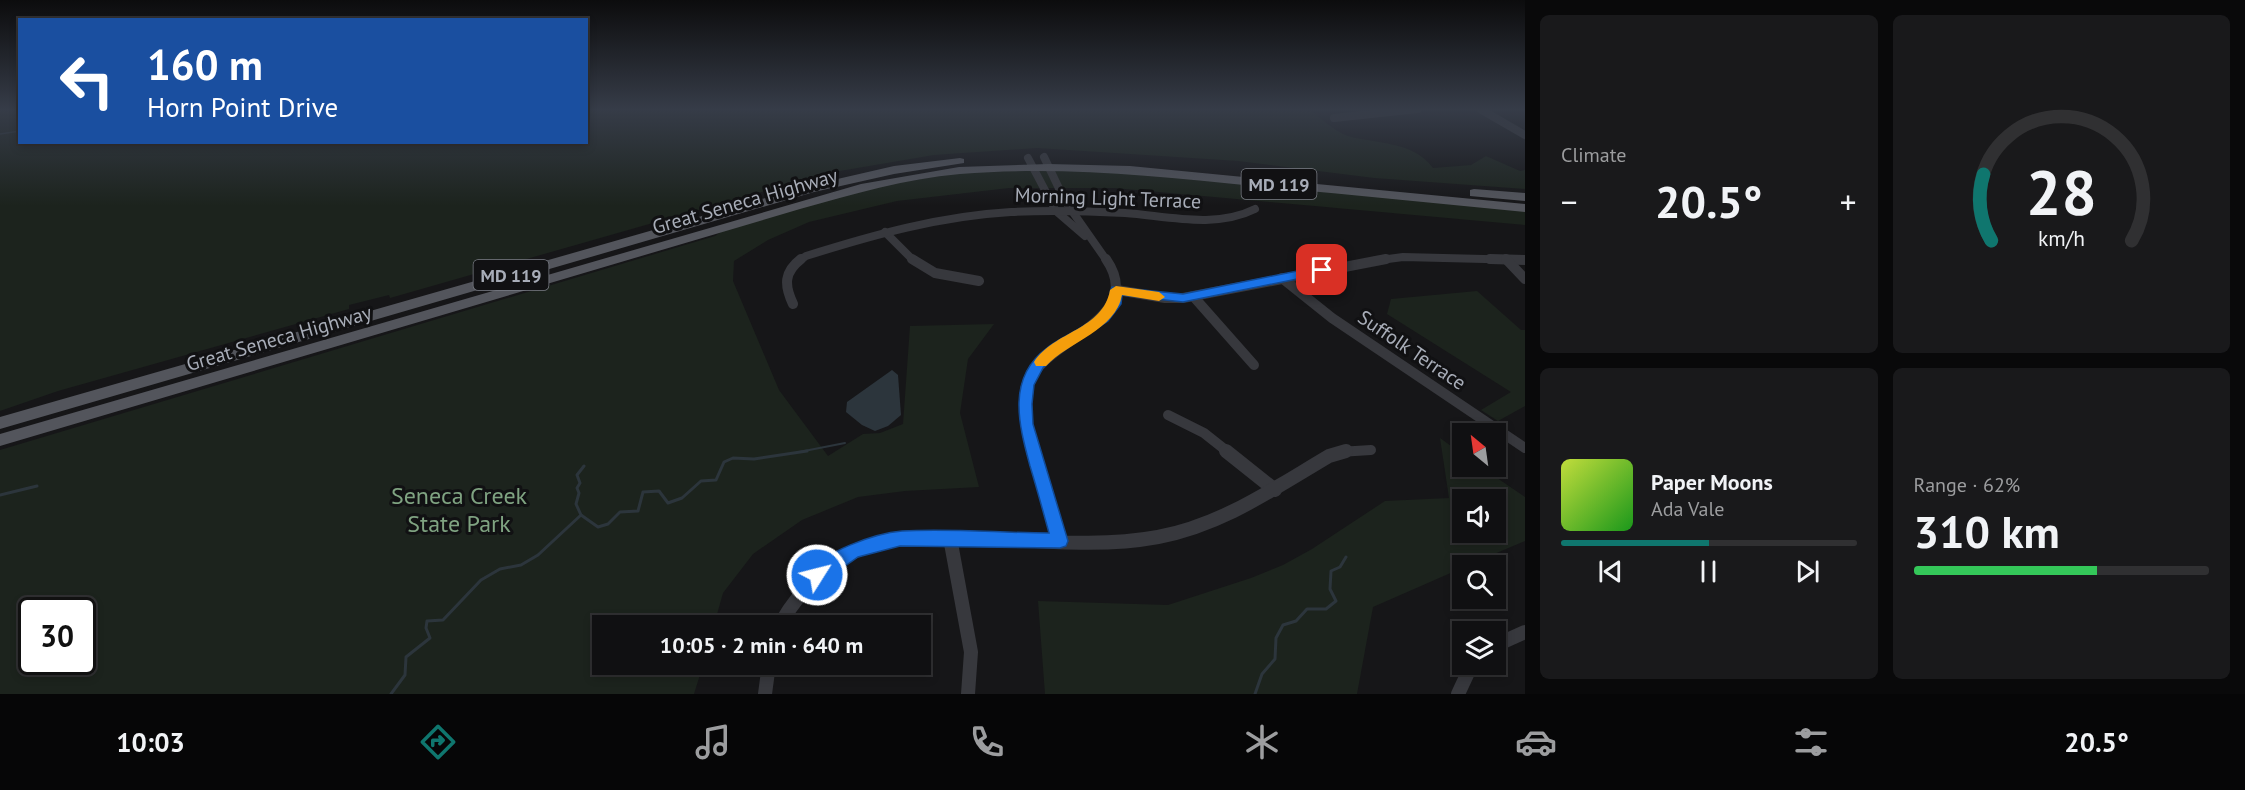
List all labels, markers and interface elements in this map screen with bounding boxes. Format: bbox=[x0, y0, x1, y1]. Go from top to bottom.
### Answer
text: 160 m bbox=[147, 37, 263, 92]
icon: left bbox=[48, 42, 126, 120]
text: Horn Point Drive bbox=[147, 90, 338, 124]
text: Climate bbox=[1561, 142, 1627, 168]
text: 28 bbox=[2026, 151, 2097, 232]
street label: Great Seneca Highway bbox=[649, 162, 841, 240]
road number: MD 119 bbox=[1242, 169, 1316, 199]
text: 20.5° bbox=[1655, 172, 1762, 230]
text: − bbox=[1561, 180, 1578, 223]
text: + bbox=[1840, 180, 1857, 223]
street label: Morning Light Terrace bbox=[1014, 182, 1202, 214]
text: km/h bbox=[2038, 224, 2085, 252]
pin bbox=[1296, 244, 1347, 295]
icon: arrive bbox=[1305, 253, 1338, 286]
road number: MD 119 bbox=[474, 260, 548, 290]
street label: Great Seneca Highway bbox=[183, 299, 375, 377]
street label: Suffolk Terrace bbox=[1353, 304, 1471, 396]
north arrow bbox=[1452, 423, 1506, 477]
map controls bbox=[1452, 423, 1506, 675]
text: Paper Moons bbox=[1651, 468, 1773, 496]
text: Range · 62% bbox=[1914, 472, 2020, 498]
park label: Seneca Creek State Park bbox=[391, 480, 528, 539]
button: sound bbox=[1452, 489, 1506, 543]
text: Ada Vale bbox=[1651, 496, 1724, 522]
text: 310 km bbox=[1914, 502, 2060, 560]
position arrow bbox=[785, 543, 849, 607]
button: search bbox=[1452, 555, 1506, 609]
icon: previous bbox=[1594, 555, 1627, 588]
icon: pause bbox=[1692, 555, 1725, 588]
icon: next bbox=[1791, 555, 1824, 588]
speed limit sign: 30 bbox=[18, 597, 96, 675]
button: layers bbox=[1452, 621, 1506, 675]
text: 10:05 · 2 min · 640 m bbox=[660, 631, 863, 659]
icon: directions bbox=[417, 721, 459, 763]
icon: music bbox=[692, 721, 734, 763]
icon: phone bbox=[966, 721, 1008, 763]
icon: climate bbox=[1241, 721, 1283, 763]
icon: car bbox=[1515, 721, 1557, 763]
icon: filters bbox=[1790, 721, 1832, 763]
text: 10:03 bbox=[116, 725, 185, 759]
text: 20.5° bbox=[2064, 725, 2129, 759]

